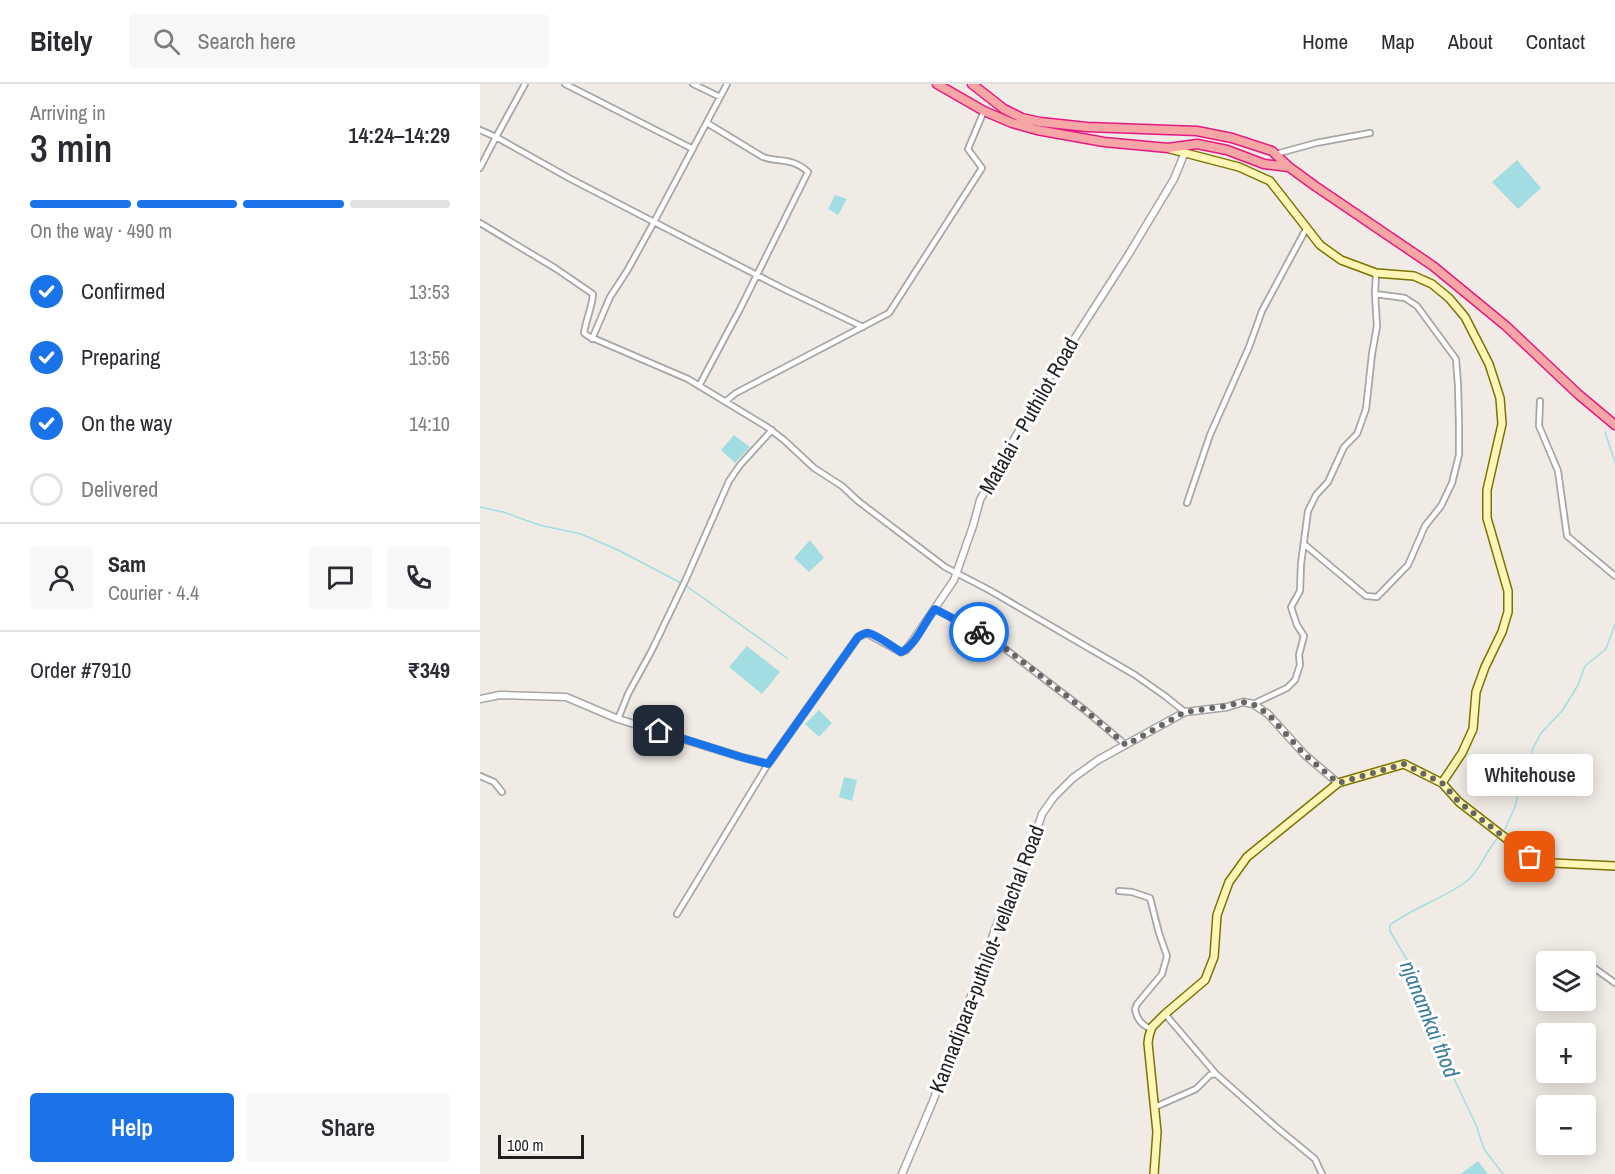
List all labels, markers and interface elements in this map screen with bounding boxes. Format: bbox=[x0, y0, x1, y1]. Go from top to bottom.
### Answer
search box bbox=[129, 14, 549, 68]
text: Bitely bbox=[30, 22, 93, 60]
icon: search bbox=[150, 25, 183, 58]
text: Search here bbox=[198, 26, 296, 56]
text: Home bbox=[1302, 27, 1348, 56]
text: Map bbox=[1381, 27, 1415, 56]
text: About bbox=[1448, 27, 1493, 56]
text: Contact bbox=[1526, 27, 1585, 56]
text: Arriving in bbox=[30, 99, 106, 126]
text: 14:24–14:29 bbox=[348, 120, 450, 150]
text: 3 min bbox=[30, 122, 112, 174]
text: On the way · 490 m bbox=[30, 217, 172, 244]
icon: check bbox=[30, 275, 63, 308]
text: Confirmed bbox=[81, 276, 165, 306]
text: 13:53 bbox=[409, 278, 450, 305]
street label: Matalai - Puthilot Road bbox=[972, 332, 1085, 499]
icon: check bbox=[30, 341, 63, 374]
text: Preparing bbox=[81, 342, 160, 372]
text: 13:56 bbox=[409, 344, 450, 371]
icon: check bbox=[30, 407, 63, 440]
text: On the way bbox=[81, 408, 172, 438]
text: 14:10 bbox=[409, 410, 450, 437]
text: Delivered bbox=[81, 474, 158, 504]
button: person bbox=[30, 546, 93, 609]
button: chat bbox=[309, 546, 372, 609]
button: phone bbox=[387, 546, 450, 609]
text: Sam bbox=[108, 549, 146, 579]
text: Courier · 4.4 bbox=[108, 579, 199, 606]
courier bbox=[949, 602, 1009, 662]
icon: bike bbox=[963, 616, 996, 649]
text: Order #7910 bbox=[30, 655, 131, 685]
text: ₹349 bbox=[407, 655, 450, 685]
pin bbox=[633, 705, 684, 756]
icon: home bbox=[642, 714, 675, 747]
callout: Whitehouse bbox=[1467, 755, 1593, 797]
text: Whitehouse bbox=[1484, 761, 1576, 788]
street label: Kannadipara-puthilot- vellachal Road bbox=[922, 821, 1051, 1097]
pin bbox=[1504, 831, 1555, 882]
icon: bag bbox=[1513, 840, 1546, 873]
map controls bbox=[1536, 951, 1596, 1155]
button: layers bbox=[1536, 951, 1596, 1011]
water label: njanamkai thod bbox=[1393, 956, 1467, 1083]
button: + bbox=[1536, 1023, 1596, 1083]
button: Help bbox=[30, 1093, 234, 1162]
button: Share bbox=[246, 1093, 450, 1162]
button: − bbox=[1536, 1095, 1596, 1155]
scale bar bbox=[498, 1132, 584, 1160]
text: 100 m bbox=[507, 1134, 543, 1156]

